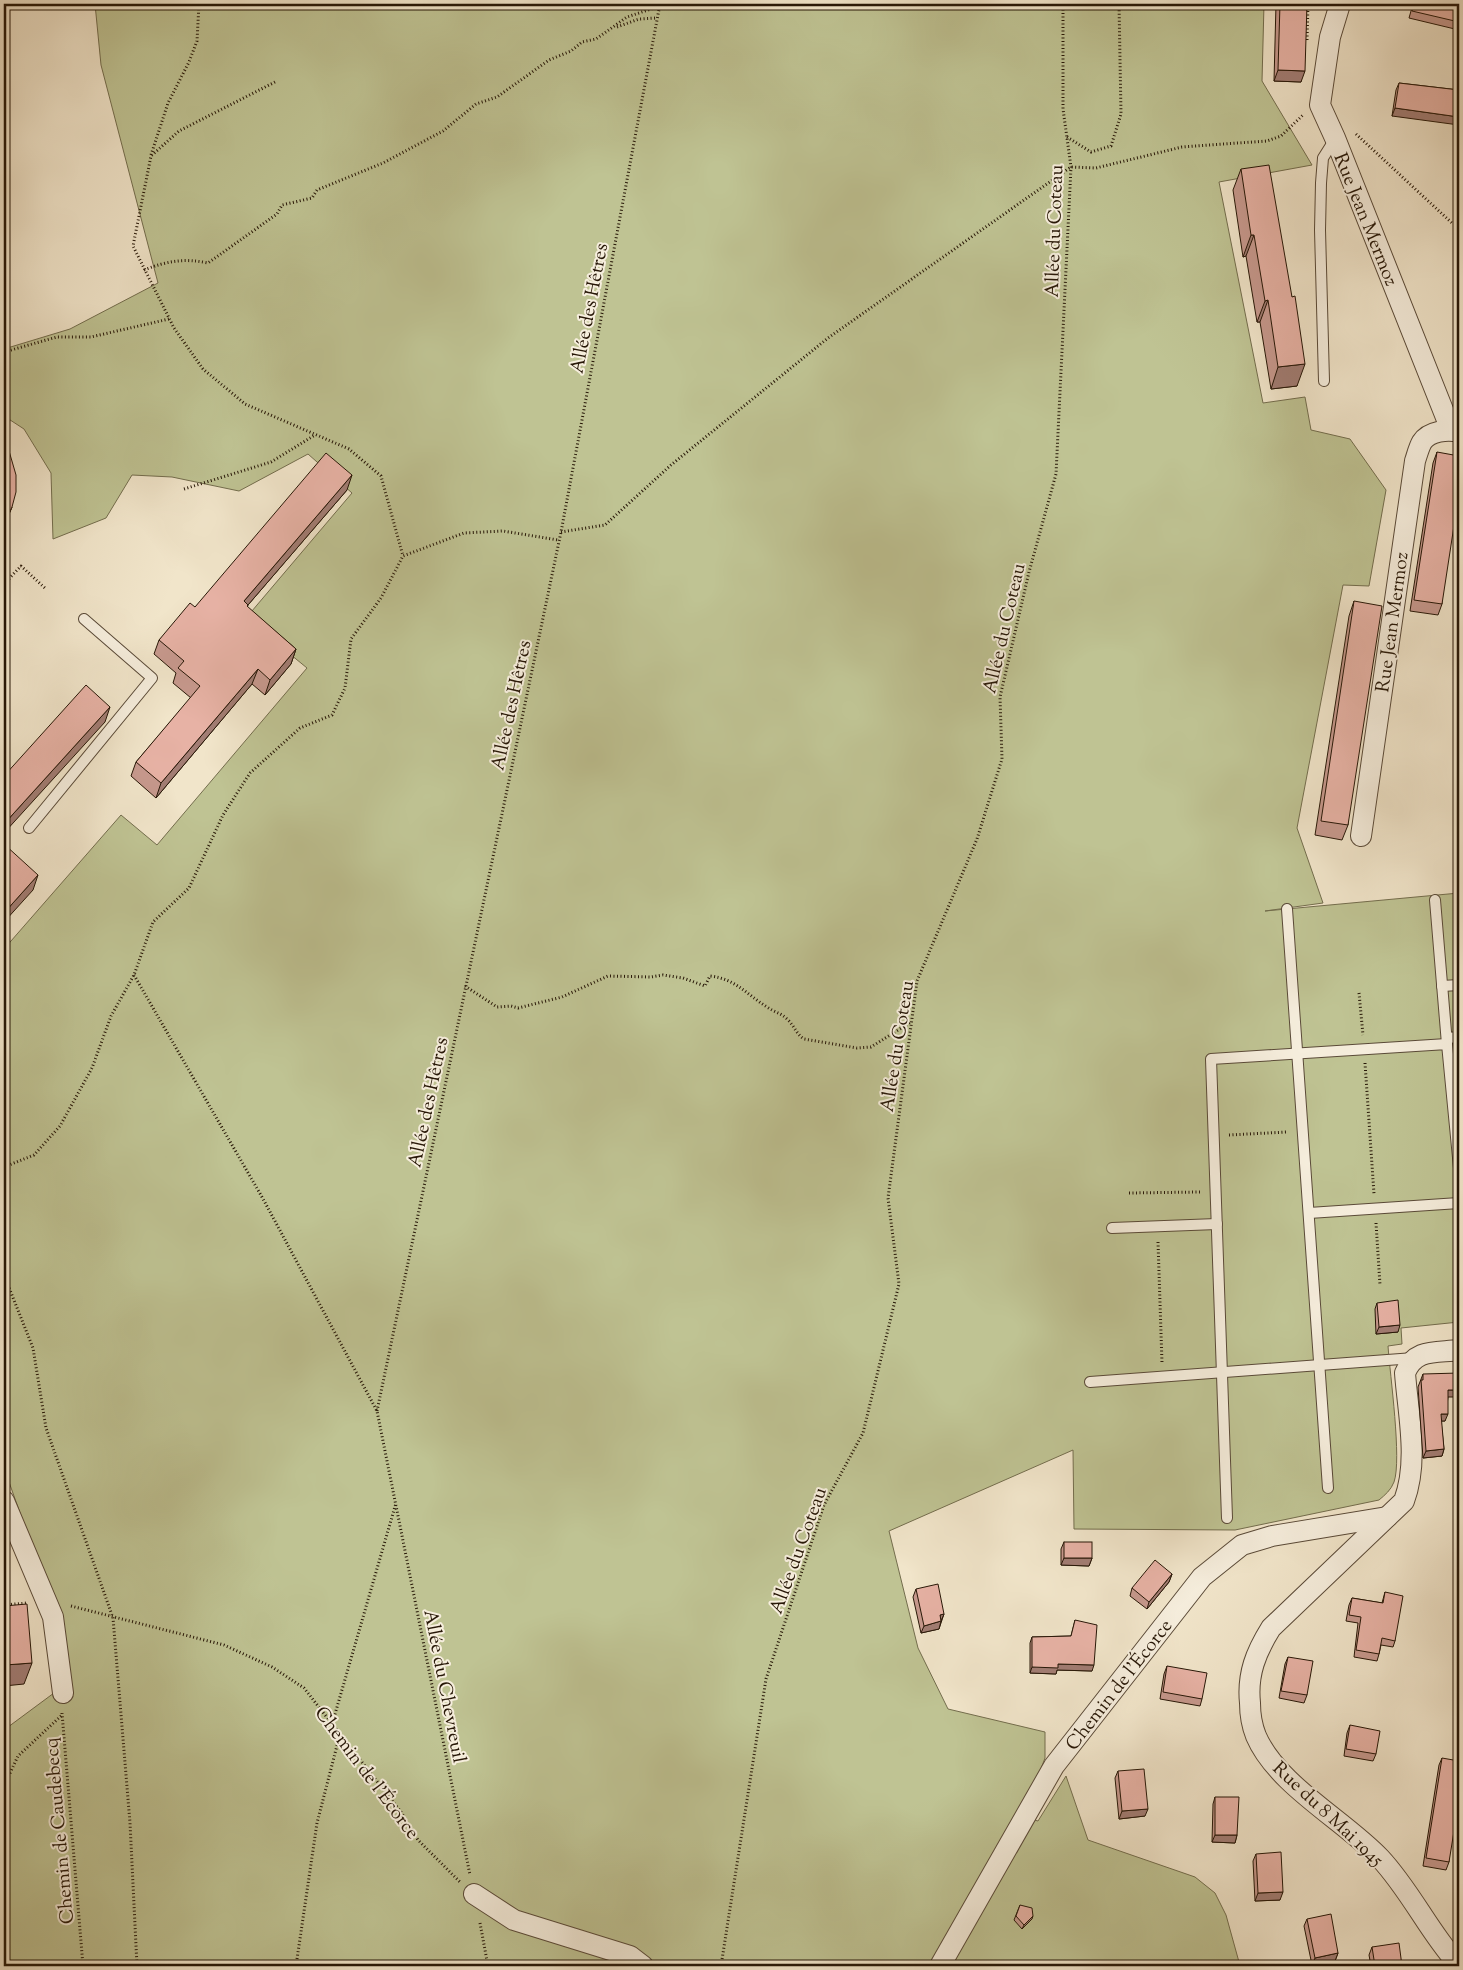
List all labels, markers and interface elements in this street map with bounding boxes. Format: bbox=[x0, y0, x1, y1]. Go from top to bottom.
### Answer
street label: Rue Jean Mermoz bbox=[1326, 149, 1404, 291]
street label: Allée du Coteau bbox=[1040, 164, 1071, 298]
street label: Allée des Hêtres bbox=[565, 241, 616, 376]
street label: Rue Jean Mermoz bbox=[1370, 550, 1417, 694]
street label: Allée du Coteau bbox=[977, 561, 1034, 696]
street label: Allée des Hêtres bbox=[485, 638, 539, 773]
street label: Allée du Coteau bbox=[875, 979, 922, 1114]
street label: Allée des Hêtres bbox=[402, 1035, 456, 1170]
street label: Allée du Coteau bbox=[764, 1484, 835, 1618]
street label: Allée du Chevreuil bbox=[415, 1608, 472, 1765]
street label: Chemin de l'Écorce bbox=[1060, 1614, 1180, 1757]
street label: Chemin de l'Écorce bbox=[307, 1701, 425, 1846]
street label: Chemin de Caudebecq bbox=[39, 1736, 82, 1925]
street label: Rue du 8 Mai 1945 bbox=[1266, 1756, 1389, 1874]

